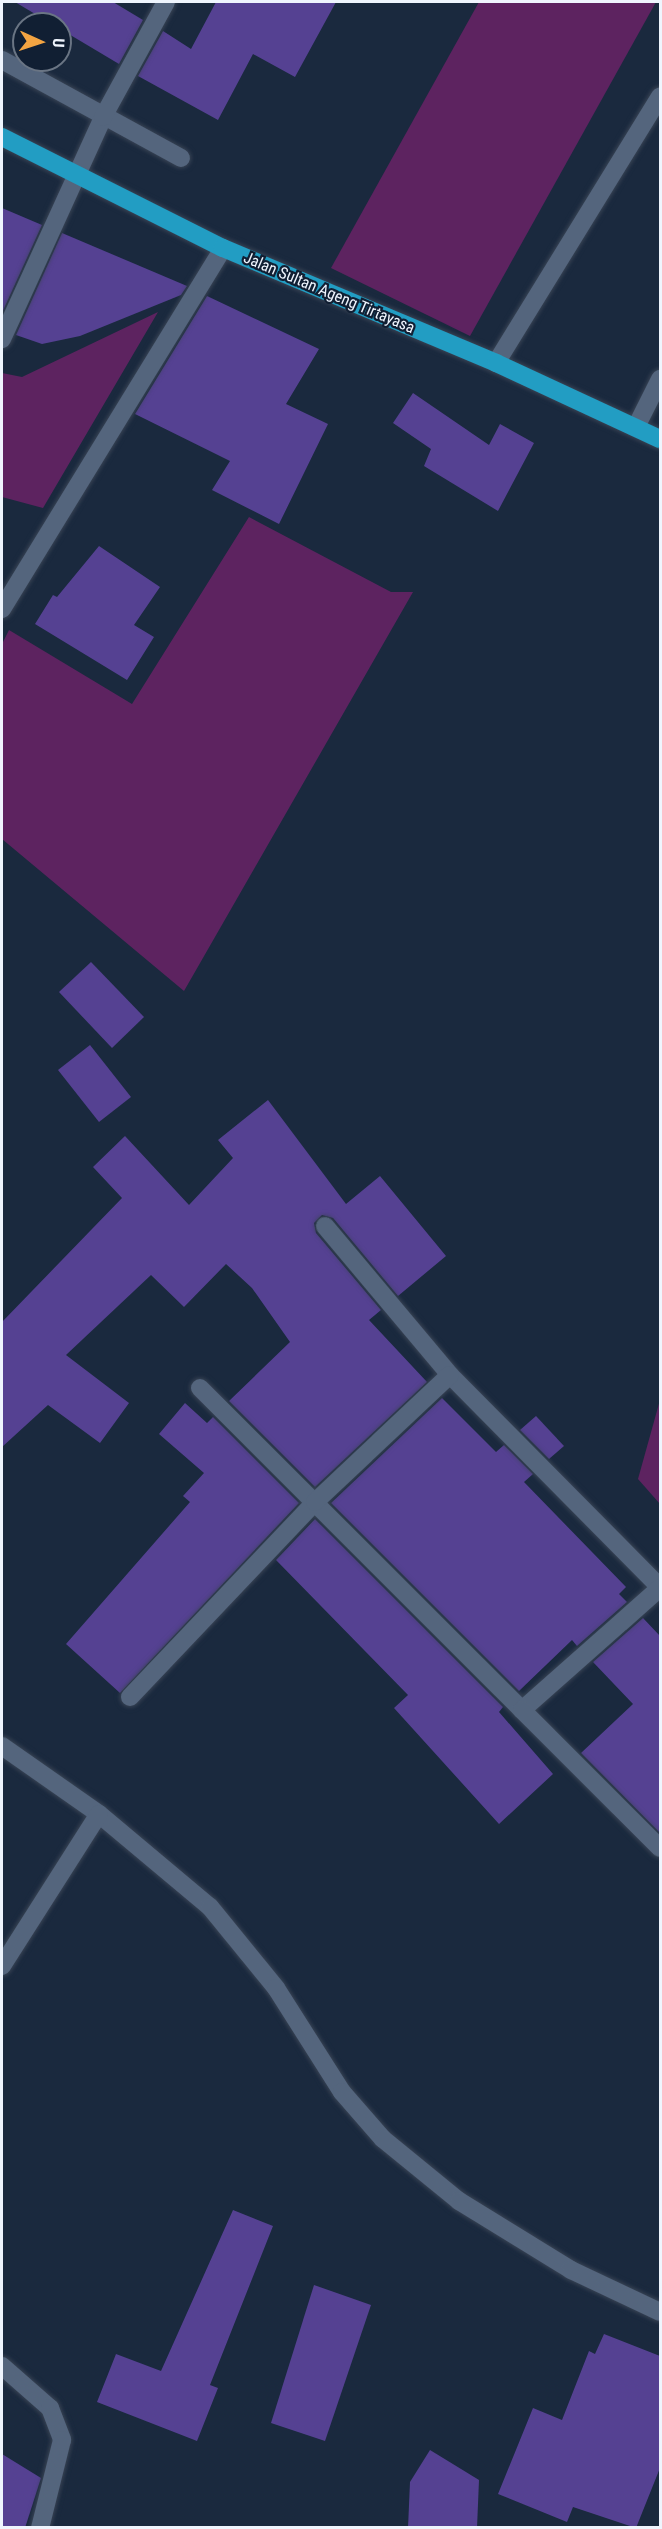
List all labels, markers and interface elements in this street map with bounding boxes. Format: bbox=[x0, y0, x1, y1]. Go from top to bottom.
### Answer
north arrow bbox=[12, 12, 72, 72]
text: U bbox=[49, 38, 68, 48]
street label: Jalan Sultan Ageng Tirtayasa bbox=[240, 248, 418, 338]

